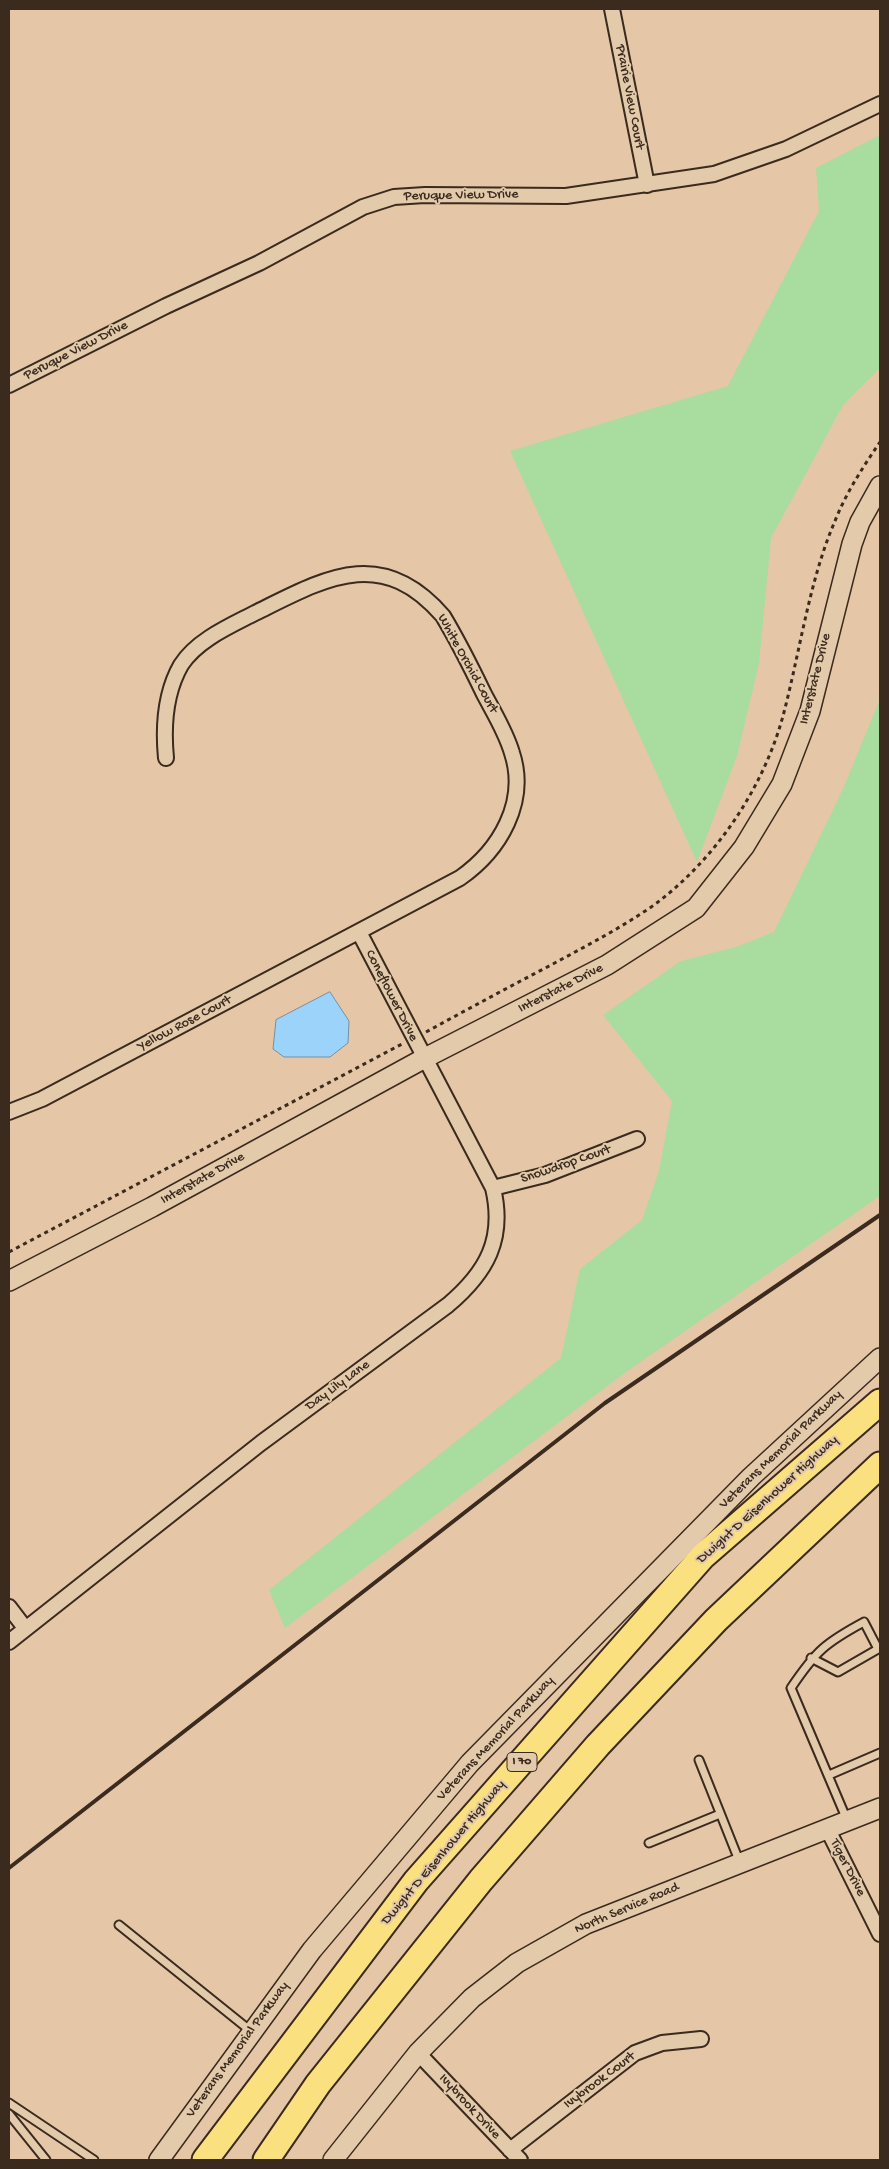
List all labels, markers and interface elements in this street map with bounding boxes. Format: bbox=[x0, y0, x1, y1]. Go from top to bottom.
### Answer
street label: Prairie View Court bbox=[611, 43, 647, 151]
street label: Peruque View Drive bbox=[404, 187, 518, 205]
street label: Peruque View Drive bbox=[21, 317, 131, 385]
street label: White Orchid Court bbox=[433, 611, 501, 717]
street label: Interstate Drive bbox=[797, 632, 835, 726]
street label: Coneflower Drive bbox=[361, 948, 421, 1044]
street label: Interstate Drive bbox=[516, 960, 606, 1018]
street label: Yellow Rose Court bbox=[135, 992, 235, 1056]
street label: Snowdrop Court bbox=[519, 1142, 613, 1188]
street label: Interstate Drive bbox=[158, 1149, 248, 1209]
street label: Day Lily Lane bbox=[303, 1357, 373, 1415]
street label: Veterans Memorial Parkway bbox=[716, 1387, 846, 1513]
street label: Dwight D Eisenhower Highway bbox=[694, 1432, 842, 1568]
street label: Veterans Memorial Parkway bbox=[434, 1673, 558, 1805]
road number: I 70 bbox=[507, 1752, 537, 1771]
street label: Dwight D Eisenhower Highway bbox=[378, 1777, 510, 1929]
street label: Tiger Drive bbox=[825, 1836, 869, 1900]
street label: North Service Road bbox=[572, 1879, 682, 1939]
street label: Veterans Memorial Parkway bbox=[183, 1979, 293, 2121]
street label: Ivybrook Court bbox=[561, 2049, 639, 2113]
street label: Ivybrook Drive bbox=[434, 2071, 504, 2143]

